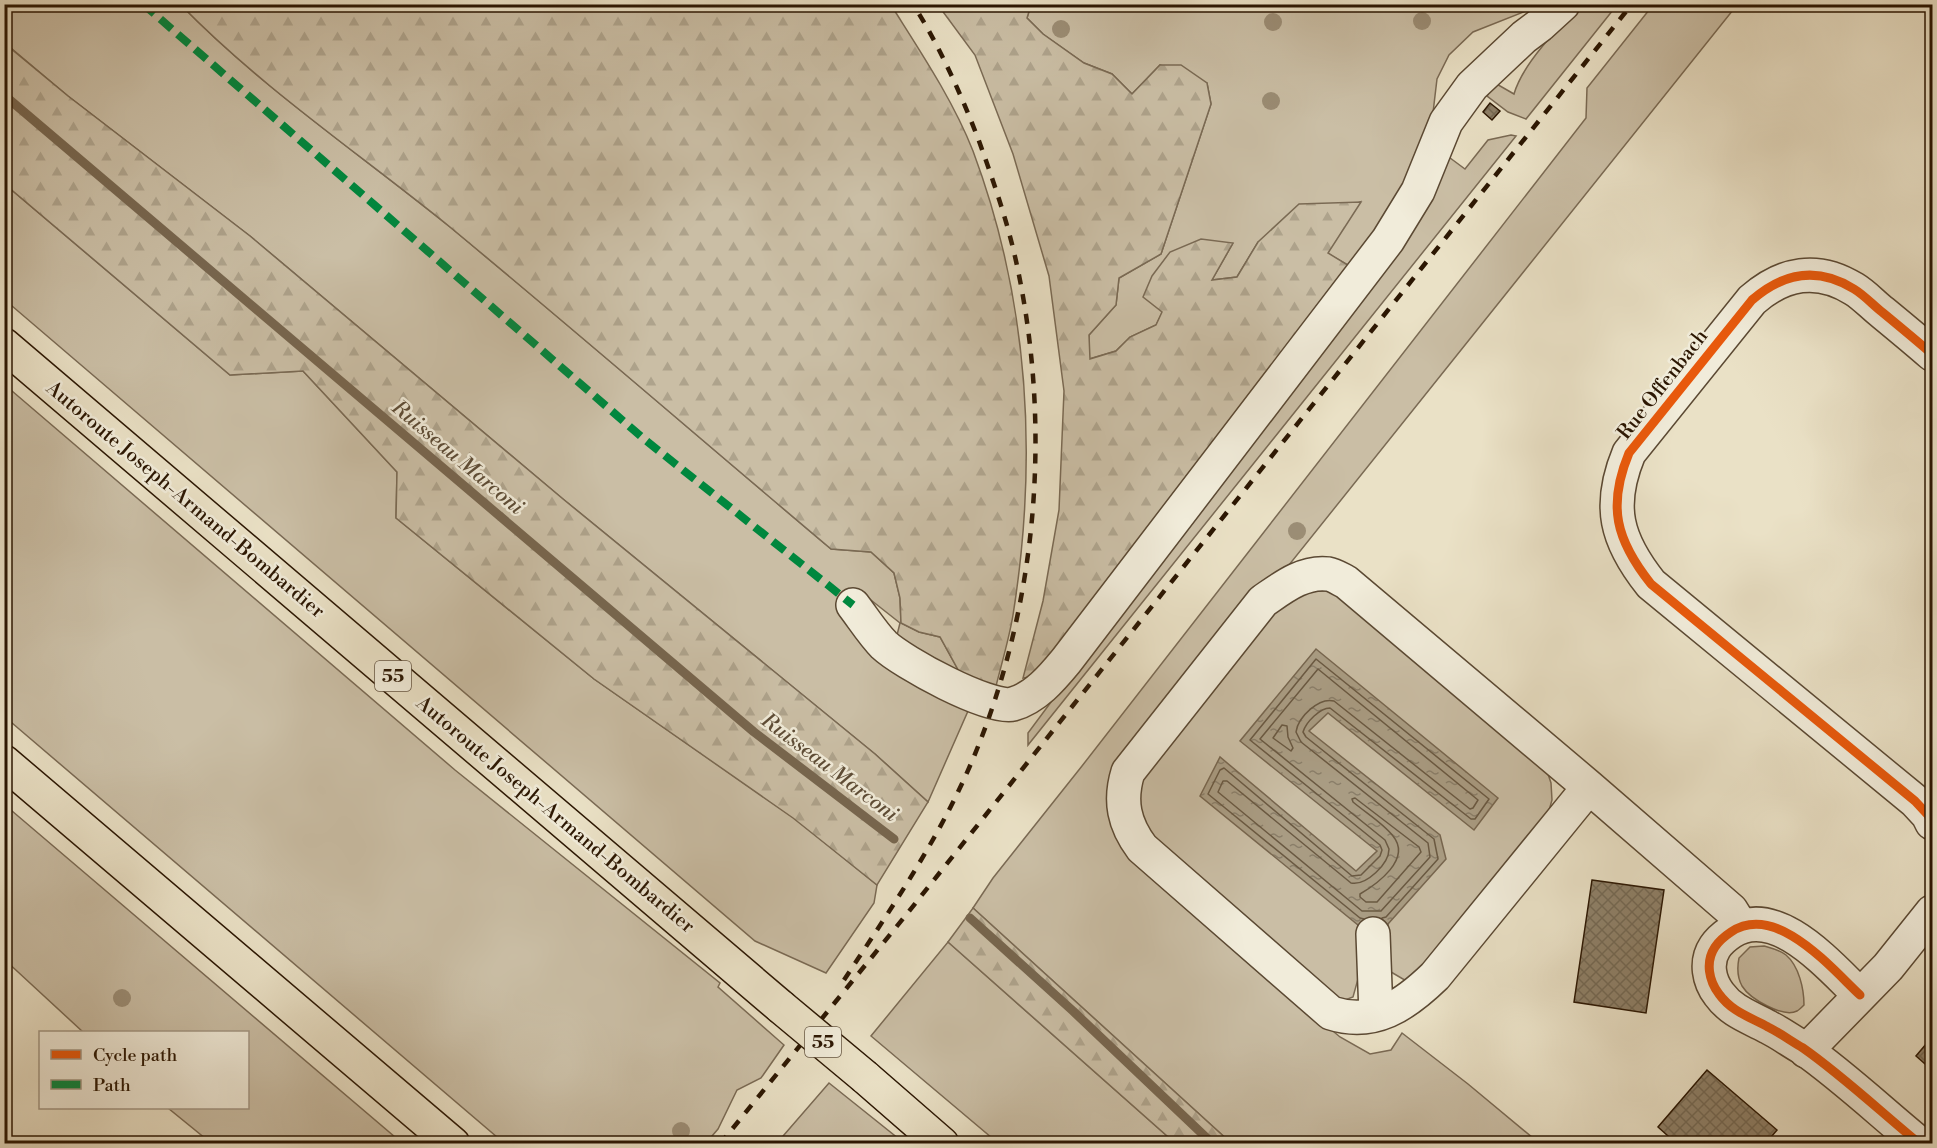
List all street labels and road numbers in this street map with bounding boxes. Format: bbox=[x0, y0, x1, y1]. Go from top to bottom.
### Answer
street label: Rue Offenbach bbox=[1612, 325, 1714, 445]
street label: Autoroute Joseph-Armand-Bombardier bbox=[40, 375, 330, 624]
road number: 55 bbox=[375, 661, 411, 691]
street label: Autoroute Joseph-Armand-Bombardier bbox=[410, 690, 700, 939]
road number: 55 bbox=[805, 1027, 841, 1057]

